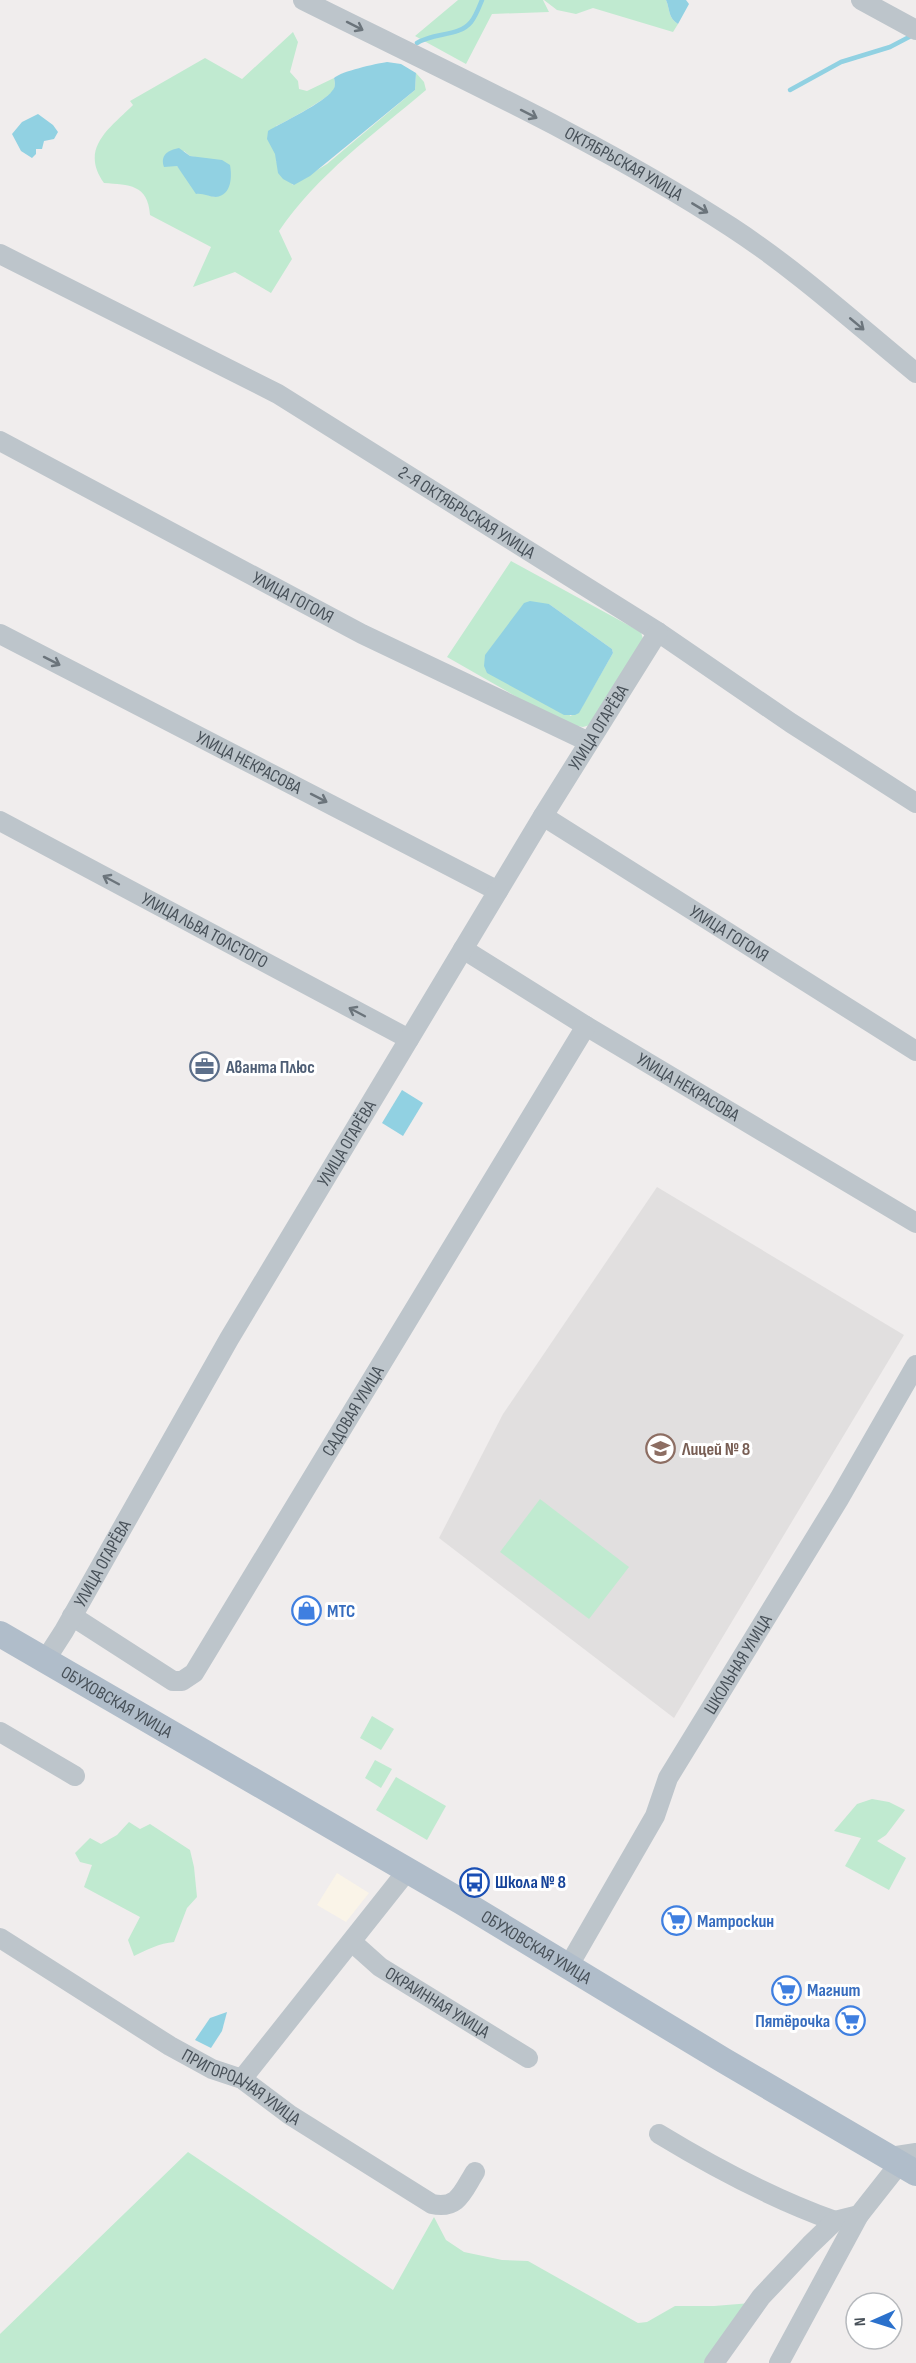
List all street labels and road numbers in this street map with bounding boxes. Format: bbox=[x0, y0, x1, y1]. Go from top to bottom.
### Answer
street label: ОКТЯБРЬСКАЯ УЛИЦА bbox=[561, 122, 687, 205]
street label: 2-Я ОКТЯБРЬСКАЯ УЛИЦА bbox=[395, 462, 539, 563]
street label: УЛИЦА ГОГОЛЯ bbox=[249, 567, 337, 627]
street label: УЛИЦА ОГАРЁВА bbox=[564, 681, 633, 774]
street label: УЛИЦА НЕКРАСОВА bbox=[192, 726, 305, 798]
street label: УЛИЦА ЛЬВА ТОЛСТОГО bbox=[138, 888, 272, 972]
street label: УЛИЦА ГОГОЛЯ bbox=[686, 901, 773, 966]
street label: УЛИЦА НЕКРАСОВА bbox=[633, 1048, 744, 1126]
street label: УЛИЦА ОГАРЁВА bbox=[313, 1096, 381, 1190]
street label: САДОВАЯ УЛИЦА bbox=[317, 1362, 388, 1460]
street label: УЛИЦА ОГАРЁВА bbox=[69, 1516, 135, 1611]
street label: ШКОЛЬНАЯ УЛИЦА bbox=[699, 1610, 776, 1718]
street label: ОБУХОВСКАЯ УЛИЦА bbox=[57, 1661, 176, 1742]
street label: ОБУХОВСКАЯ УЛИЦА bbox=[477, 1906, 595, 1989]
street label: ОКРАИННАЯ УЛИЦА bbox=[381, 1962, 494, 2043]
street label: ПРИГОРОДНАЯ УЛИЦА bbox=[178, 2044, 305, 2130]

